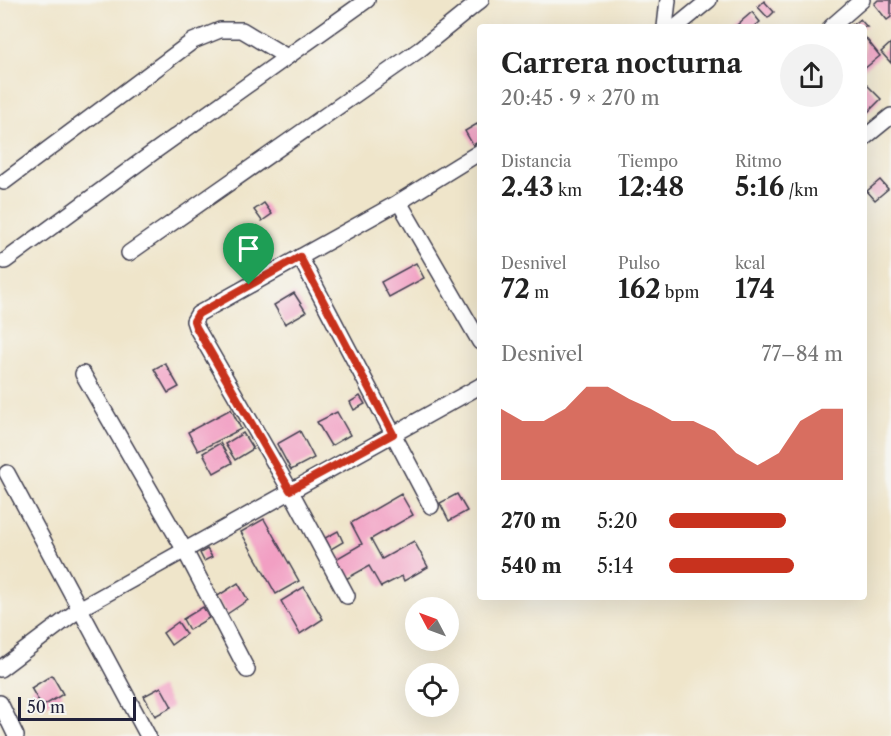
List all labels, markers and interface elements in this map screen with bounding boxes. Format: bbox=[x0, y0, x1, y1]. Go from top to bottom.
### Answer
button: share bbox=[780, 44, 843, 107]
text: Carrera nocturna bbox=[501, 47, 742, 80]
text: 20:45 · 9 × 270 m bbox=[501, 86, 660, 110]
text: Distancia bbox=[501, 151, 572, 171]
text: Tiempo bbox=[618, 151, 678, 171]
text: Ritmo bbox=[735, 151, 782, 171]
text: 2.43 bbox=[501, 171, 554, 203]
text: 12:48 bbox=[618, 171, 684, 203]
text: 5:16 bbox=[735, 171, 784, 203]
text: km bbox=[554, 180, 582, 200]
text: /km bbox=[784, 180, 819, 200]
pin bbox=[223, 223, 274, 285]
icon: arrive bbox=[232, 232, 265, 265]
text: Desnivel bbox=[501, 253, 567, 273]
text: Pulso bbox=[618, 253, 660, 273]
text: kcal bbox=[735, 253, 765, 273]
text: 72 bbox=[501, 273, 530, 305]
text: 162 bbox=[618, 273, 661, 305]
text: 174 bbox=[735, 273, 775, 305]
text: m bbox=[530, 282, 549, 302]
text: bpm bbox=[661, 282, 699, 302]
text: Desnivel bbox=[501, 342, 583, 366]
text: 77–84 m bbox=[762, 342, 843, 366]
text: 270 m bbox=[501, 509, 561, 533]
text: 5:20 bbox=[597, 509, 638, 533]
text: 540 m bbox=[501, 554, 562, 578]
text: 5:14 bbox=[597, 554, 633, 578]
north arrow bbox=[405, 597, 459, 651]
map controls bbox=[405, 597, 459, 717]
button: locate bbox=[405, 663, 459, 717]
scale bar bbox=[18, 694, 136, 722]
text: 50 m bbox=[27, 697, 65, 717]

